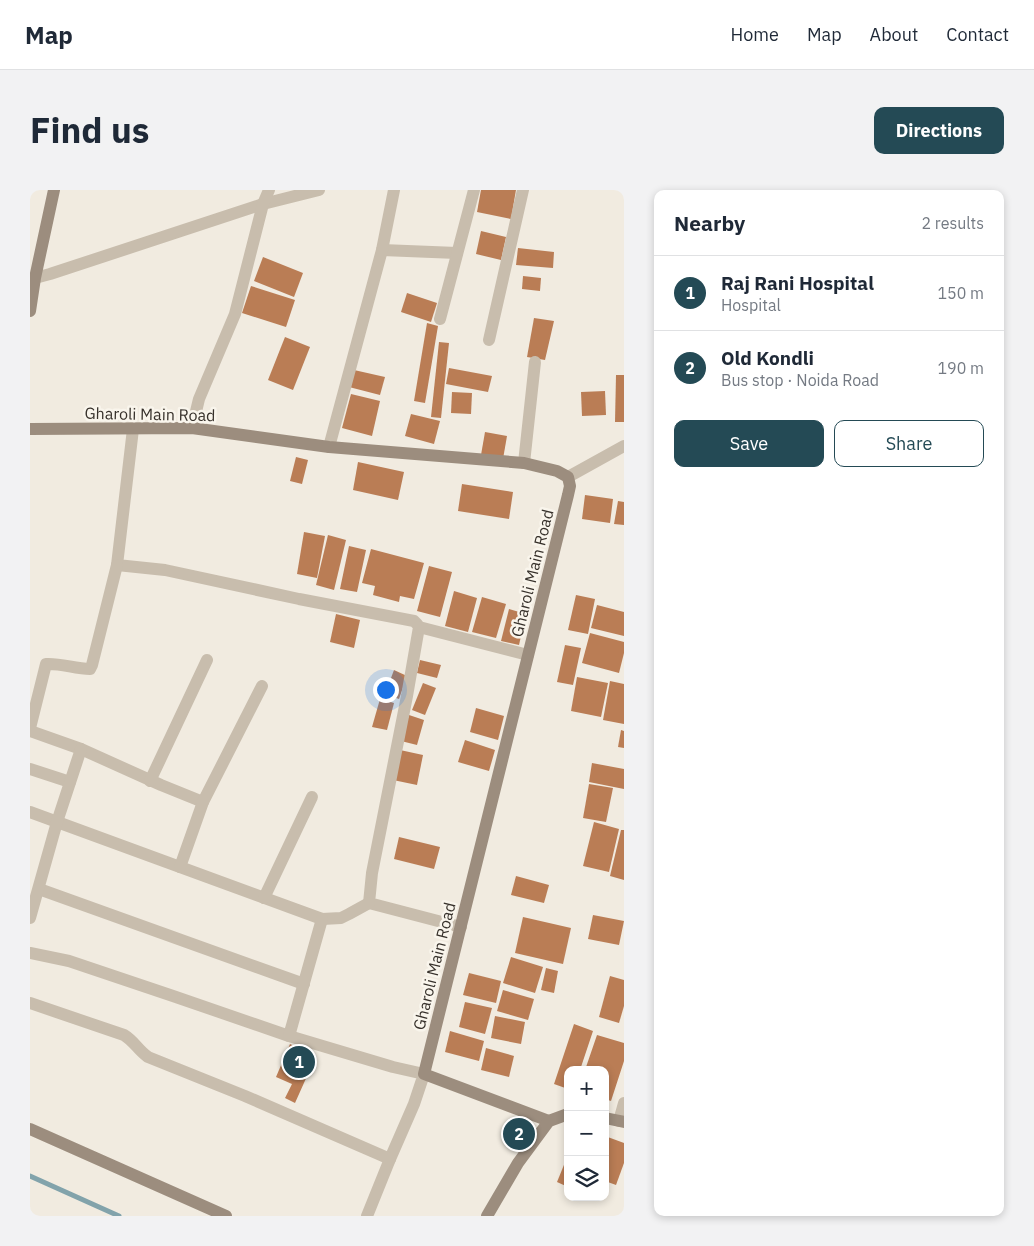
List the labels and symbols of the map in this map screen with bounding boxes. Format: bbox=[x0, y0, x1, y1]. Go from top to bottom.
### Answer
street label: Gharoli Main Road bbox=[84, 403, 216, 425]
street label: Gharoli Main Road bbox=[506, 507, 558, 639]
your location bbox=[373, 677, 399, 703]
street label: Gharoli Main Road bbox=[408, 900, 460, 1032]
pin: 1 bbox=[283, 1043, 315, 1081]
pin: 2 bbox=[503, 1115, 535, 1153]

